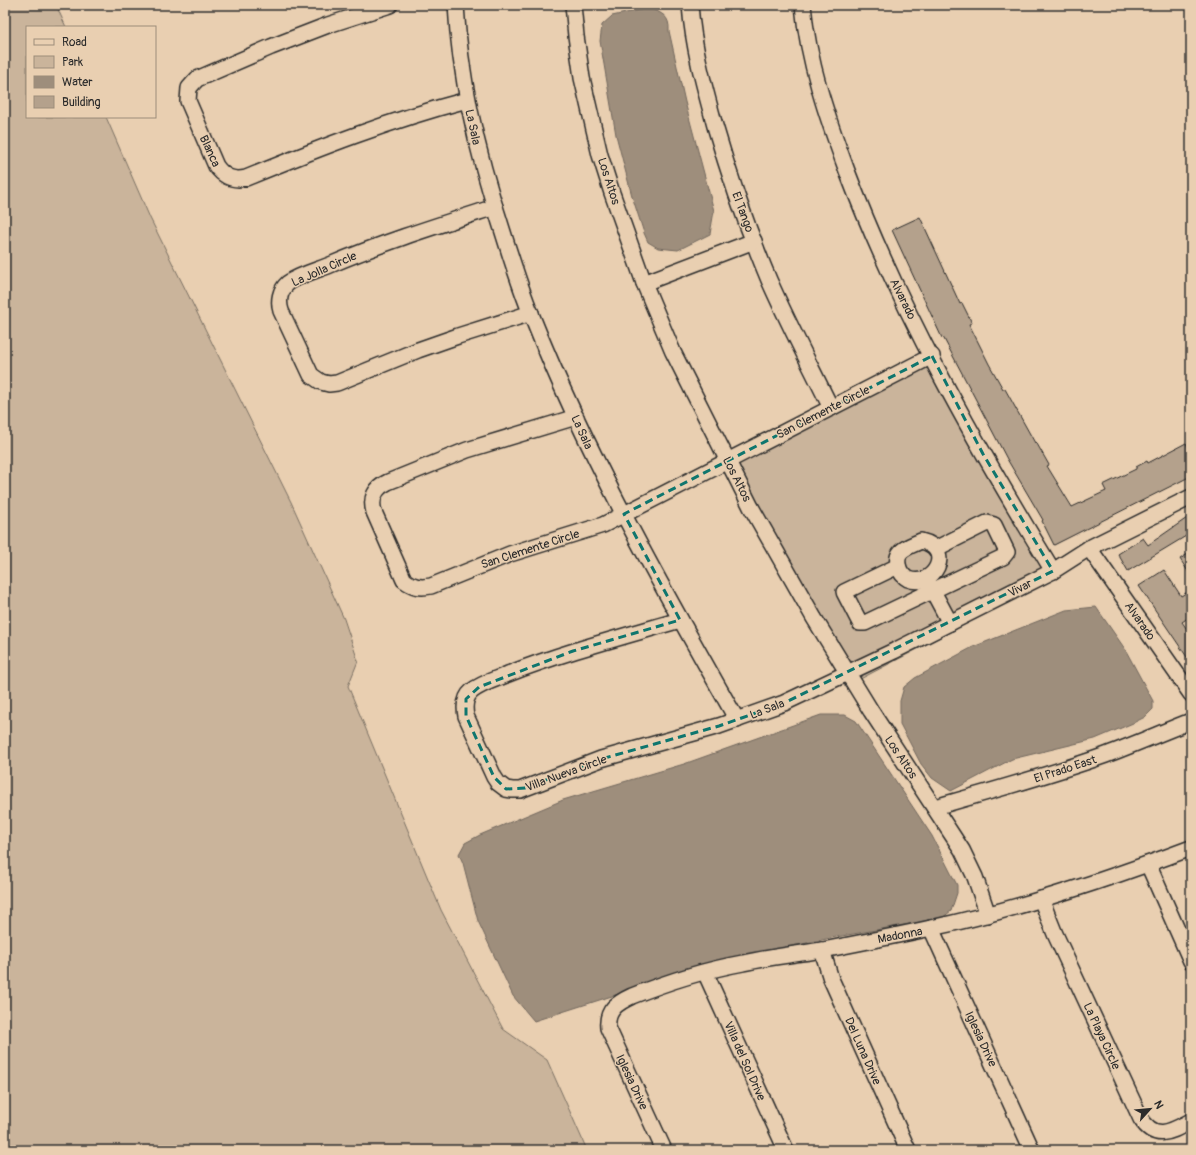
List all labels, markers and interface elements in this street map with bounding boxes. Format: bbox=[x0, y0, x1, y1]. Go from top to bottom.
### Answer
legend bbox=[26, 26, 156, 118]
text: Road bbox=[62, 35, 87, 50]
text: Park bbox=[62, 55, 83, 70]
text: Water bbox=[62, 75, 93, 90]
text: Building bbox=[62, 95, 101, 110]
street label: La Sala bbox=[461, 108, 484, 147]
street label: Blanca bbox=[196, 133, 224, 170]
street label: Los Altos bbox=[594, 156, 623, 207]
street label: El Tango bbox=[728, 190, 757, 235]
street label: La Jolla Circle bbox=[289, 248, 359, 290]
street label: Alvarado bbox=[886, 276, 919, 323]
street label: San Clemente Circle bbox=[774, 382, 872, 442]
street label: La Sala bbox=[567, 413, 596, 452]
street label: Los Altos bbox=[719, 454, 755, 505]
street label: San Clemente Circle bbox=[479, 526, 581, 572]
street label: Vivar bbox=[1006, 576, 1035, 601]
street label: Alvarado bbox=[1121, 599, 1159, 644]
street label: La Sala bbox=[748, 696, 787, 723]
street label: Los Altos bbox=[881, 733, 921, 782]
street label: Villa Nueva Circle bbox=[523, 752, 609, 795]
street label: El Prado East bbox=[1032, 752, 1098, 787]
street label: Madonna bbox=[876, 924, 924, 947]
street label: La Playa Circle bbox=[1080, 1000, 1124, 1072]
street label: Iglesia Drive bbox=[961, 1009, 1000, 1069]
street label: Del Luna Drive bbox=[841, 1015, 884, 1087]
street label: Villa del Sol Drive bbox=[720, 1019, 769, 1103]
street label: Iglesia Drive bbox=[612, 1052, 651, 1112]
north arrow bbox=[1130, 1089, 1170, 1129]
text: N bbox=[1151, 1098, 1166, 1111]

